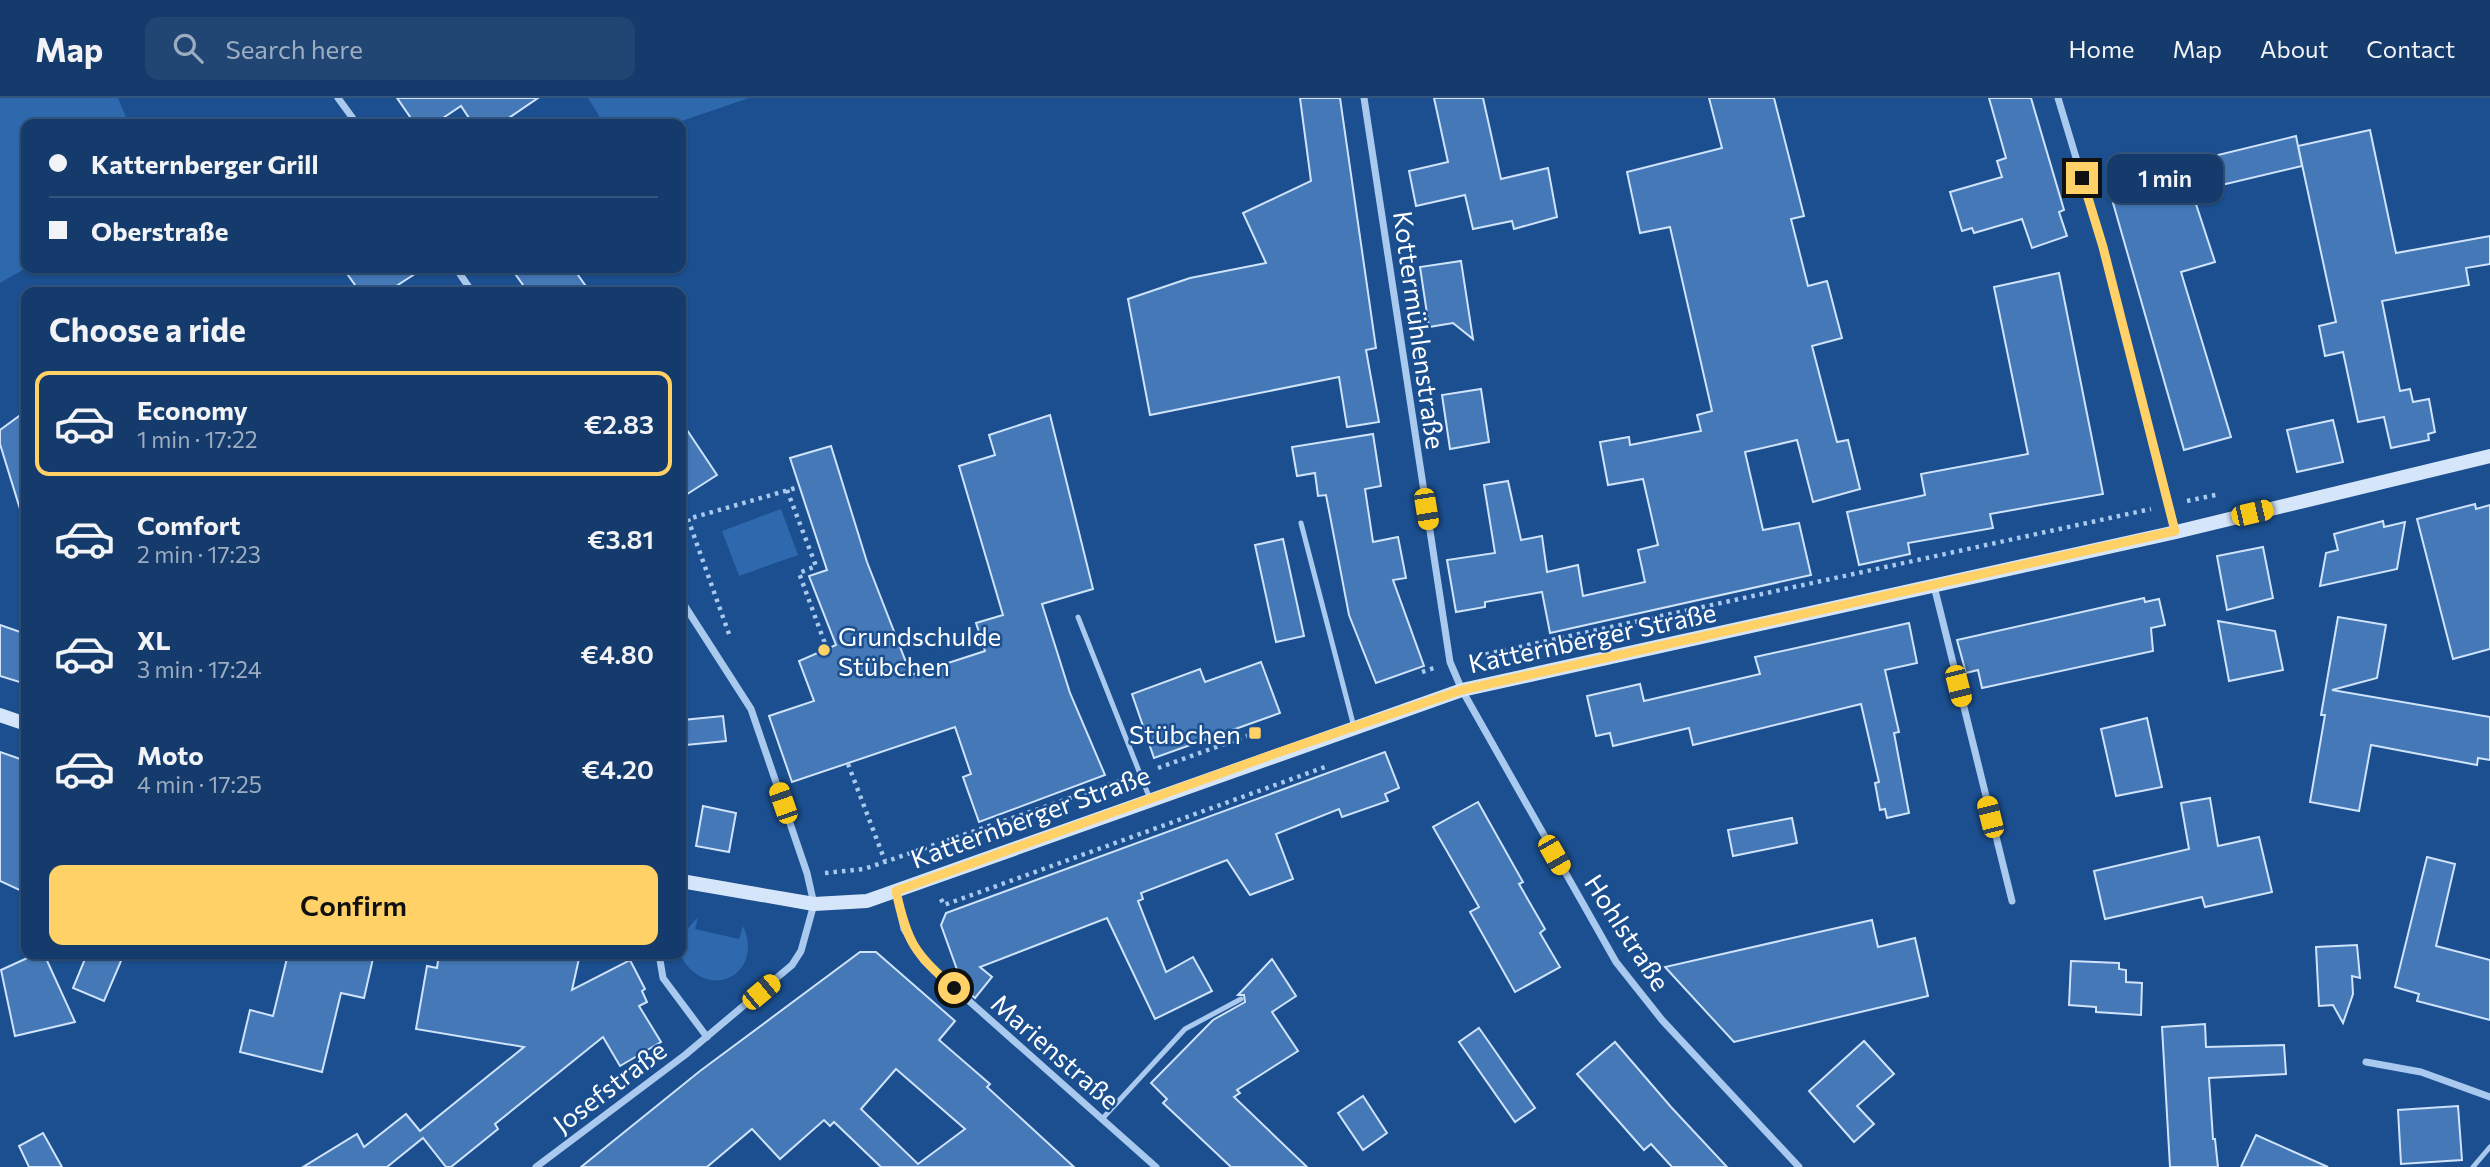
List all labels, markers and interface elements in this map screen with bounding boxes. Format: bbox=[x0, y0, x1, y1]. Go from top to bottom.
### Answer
search box bbox=[145, 17, 635, 80]
text: Map bbox=[35, 28, 103, 69]
icon: search bbox=[169, 29, 207, 67]
text: Search here bbox=[225, 33, 363, 64]
text: Home bbox=[2069, 34, 2135, 63]
text: Map bbox=[2173, 34, 2222, 63]
text: About bbox=[2260, 34, 2328, 63]
text: Contact bbox=[2366, 34, 2455, 63]
text: Katternberger Grill bbox=[91, 148, 319, 179]
callout: 1 min bbox=[2106, 154, 2222, 202]
route end bbox=[2066, 162, 2098, 194]
text: 1 min bbox=[2138, 164, 2192, 192]
street label: Kottermühlenstraße bbox=[1388, 209, 1452, 451]
text: Oberstraße bbox=[91, 215, 228, 246]
text: Choose a ride bbox=[49, 309, 246, 349]
icon: car bbox=[53, 392, 116, 455]
text: Economy bbox=[137, 394, 248, 425]
text: €2.83 bbox=[584, 408, 654, 439]
text: 1 min · 17:22 bbox=[137, 425, 258, 453]
car bbox=[1413, 487, 1440, 531]
car bbox=[2230, 498, 2275, 528]
icon: car bbox=[53, 507, 116, 570]
text: Comfort bbox=[137, 509, 240, 540]
text: €3.81 bbox=[587, 523, 654, 554]
text: 2 min · 17:23 bbox=[137, 540, 261, 568]
street label: Katternberger Straße bbox=[1465, 596, 1719, 678]
place label: Grundschulde Stübchen bbox=[838, 620, 1001, 681]
icon: car bbox=[53, 622, 116, 685]
text: XL bbox=[137, 624, 171, 655]
text: €4.80 bbox=[581, 638, 654, 669]
marker: Grundschulde Stübchen bbox=[816, 642, 832, 658]
text: 3 min · 17:24 bbox=[137, 655, 261, 683]
car bbox=[1943, 663, 1974, 709]
place label: Stübchen bbox=[1129, 718, 1241, 749]
marker: Stübchen bbox=[1247, 725, 1263, 741]
icon: car bbox=[53, 737, 116, 800]
text: Moto bbox=[137, 739, 204, 770]
text: €4.20 bbox=[582, 753, 654, 784]
street label: Katternberger Straße bbox=[906, 758, 1154, 874]
text: 4 min · 17:25 bbox=[137, 770, 262, 798]
car bbox=[767, 780, 800, 826]
car bbox=[1975, 794, 2006, 840]
car bbox=[1535, 832, 1574, 878]
button: Confirm bbox=[49, 865, 658, 945]
street label: Hohlstraße bbox=[1579, 868, 1677, 996]
car bbox=[739, 970, 784, 1014]
route start bbox=[938, 972, 970, 1004]
street label: Marienstraße bbox=[986, 987, 1126, 1115]
street label: Josefstraße bbox=[546, 1033, 672, 1139]

